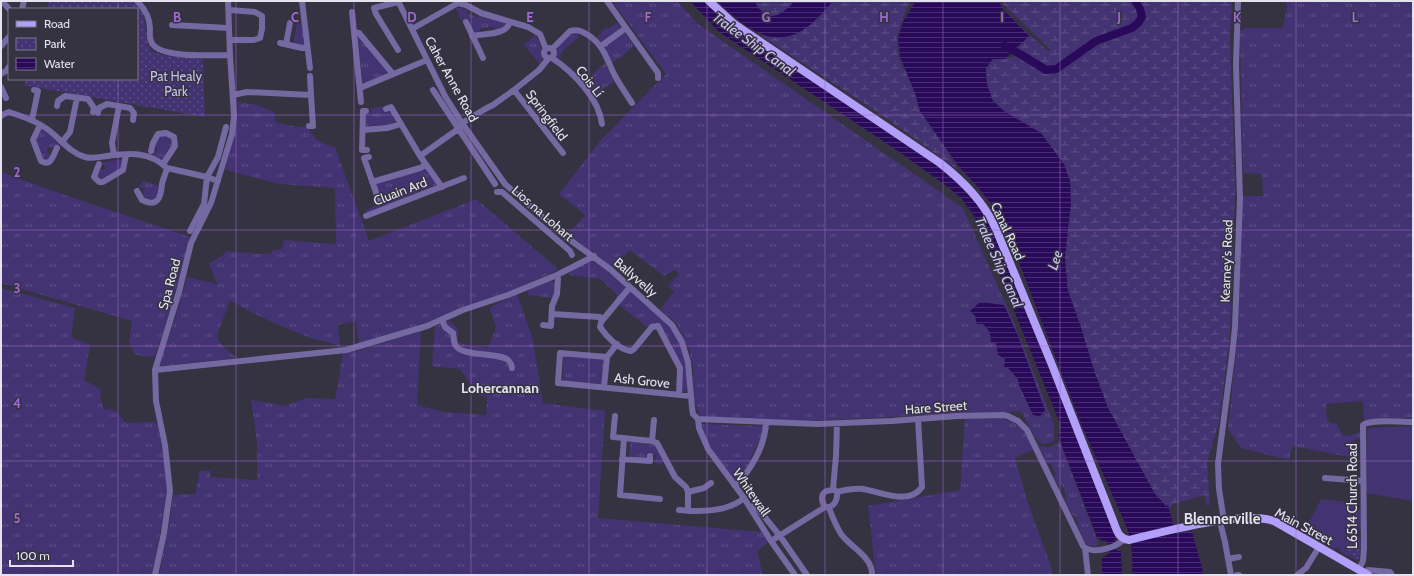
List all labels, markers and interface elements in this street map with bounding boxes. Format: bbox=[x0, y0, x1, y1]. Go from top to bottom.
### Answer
legend bbox=[8, 8, 138, 80]
water label: Tralee Ship Canal bbox=[709, 8, 800, 80]
text: B bbox=[173, 9, 181, 25]
text: C bbox=[291, 9, 299, 25]
text: D bbox=[407, 9, 417, 25]
text: E bbox=[526, 9, 534, 25]
text: F bbox=[645, 9, 652, 25]
text: G bbox=[762, 9, 771, 25]
text: H bbox=[879, 9, 889, 25]
text: I bbox=[1000, 9, 1004, 25]
text: J bbox=[1116, 9, 1121, 25]
text: K bbox=[1233, 9, 1242, 25]
text: L bbox=[1352, 9, 1359, 25]
text: Road bbox=[44, 16, 70, 31]
street label: Caher Anne Road bbox=[422, 33, 482, 125]
text: Park bbox=[44, 36, 66, 51]
text: Water bbox=[44, 56, 75, 71]
street label: Cois Lí bbox=[573, 62, 607, 100]
park label: Pat Healy Park bbox=[150, 68, 202, 99]
street label: Springfield bbox=[523, 87, 571, 143]
text: 2 bbox=[14, 164, 21, 180]
street label: Cluain Ard bbox=[371, 173, 429, 209]
street label: Lios na Lohart bbox=[509, 182, 578, 245]
street label: Canal Road bbox=[988, 200, 1028, 262]
water label: Tralee Ship Canal bbox=[971, 214, 1027, 311]
street label: Kearney's Road bbox=[1217, 219, 1235, 303]
water label: Lee bbox=[1043, 248, 1067, 272]
street label: Ballyvelly bbox=[611, 254, 661, 300]
street label: Spa Road bbox=[155, 257, 183, 311]
text: 3 bbox=[13, 280, 21, 296]
street label: Ash Grove bbox=[613, 369, 671, 391]
district label: Lohercannan bbox=[461, 379, 539, 397]
text: 4 bbox=[13, 395, 21, 411]
street label: Hare Street bbox=[904, 397, 968, 417]
street label: L6514 Church Road bbox=[1344, 443, 1360, 549]
street label: Whitewall bbox=[730, 465, 774, 519]
street label: Main Street bbox=[1272, 504, 1336, 548]
text: 5 bbox=[14, 510, 21, 526]
district label: Blennerville bbox=[1184, 510, 1261, 528]
scale bar bbox=[10, 542, 73, 568]
text: 100 m bbox=[16, 548, 50, 563]

